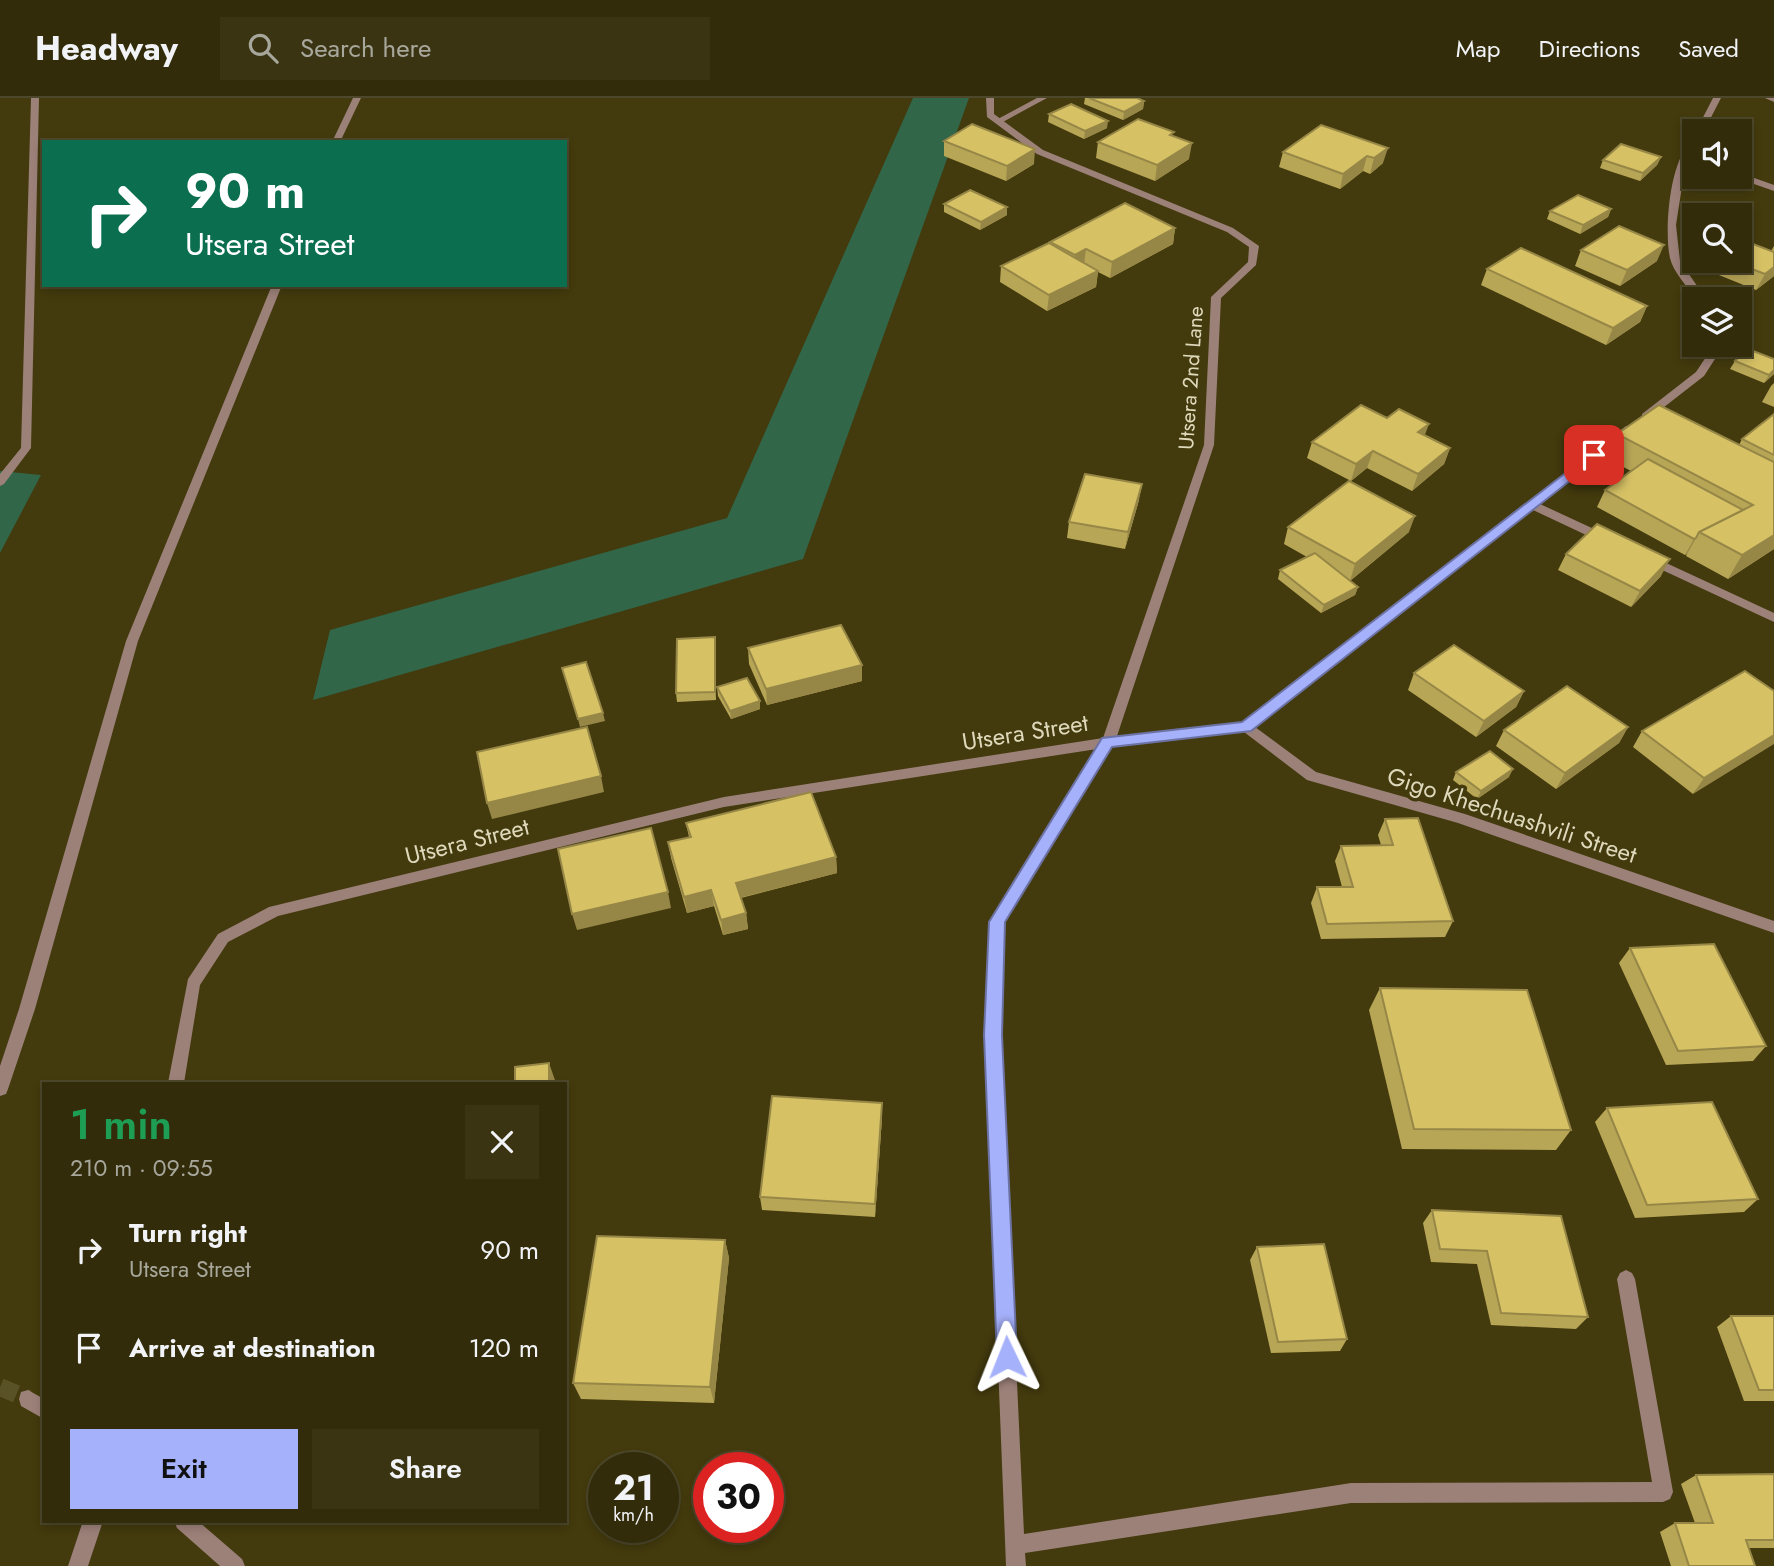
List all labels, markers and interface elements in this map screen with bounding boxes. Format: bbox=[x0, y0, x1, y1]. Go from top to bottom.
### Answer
search box bbox=[220, 17, 710, 80]
text: Headway bbox=[35, 25, 178, 72]
icon: search bbox=[244, 29, 282, 67]
text: Search here bbox=[300, 29, 431, 67]
text: Map bbox=[1456, 31, 1501, 66]
text: Directions bbox=[1539, 31, 1640, 66]
text: Saved bbox=[1678, 31, 1739, 66]
map controls bbox=[1682, 119, 1752, 357]
button: sound bbox=[1682, 119, 1752, 189]
text: 90 m bbox=[185, 156, 305, 226]
icon: right bbox=[70, 168, 161, 259]
button: search bbox=[1682, 203, 1752, 273]
text: Utsera Street bbox=[185, 221, 354, 267]
button: layers bbox=[1682, 287, 1752, 357]
street label: Utsera 2nd Lane bbox=[1171, 305, 1211, 451]
pin bbox=[1564, 425, 1624, 485]
icon: arrive bbox=[1575, 436, 1613, 474]
street label: Utsera Street bbox=[960, 705, 1091, 759]
street label: Gigo Khechuashvili Street bbox=[1383, 758, 1642, 872]
street label: Utsera Street bbox=[401, 809, 533, 873]
text: 1 min bbox=[70, 1094, 172, 1155]
button: close bbox=[465, 1105, 539, 1179]
text: 210 m · 09:55 bbox=[70, 1151, 213, 1185]
text: Turn right bbox=[129, 1214, 247, 1252]
icon: right bbox=[70, 1231, 108, 1269]
text: 90 m bbox=[480, 1231, 539, 1269]
text: Utsera Street bbox=[129, 1252, 251, 1286]
position arrow bbox=[970, 1320, 1044, 1394]
icon: arrive bbox=[70, 1329, 108, 1367]
text: Arrive at destination bbox=[129, 1329, 376, 1367]
text: 120 m bbox=[469, 1329, 539, 1367]
button: Exit bbox=[70, 1429, 298, 1509]
button: Share bbox=[312, 1429, 539, 1509]
speed limit sign: 30 bbox=[693, 1452, 784, 1543]
text: 21 bbox=[613, 1463, 654, 1513]
text: km/h bbox=[613, 1502, 654, 1528]

